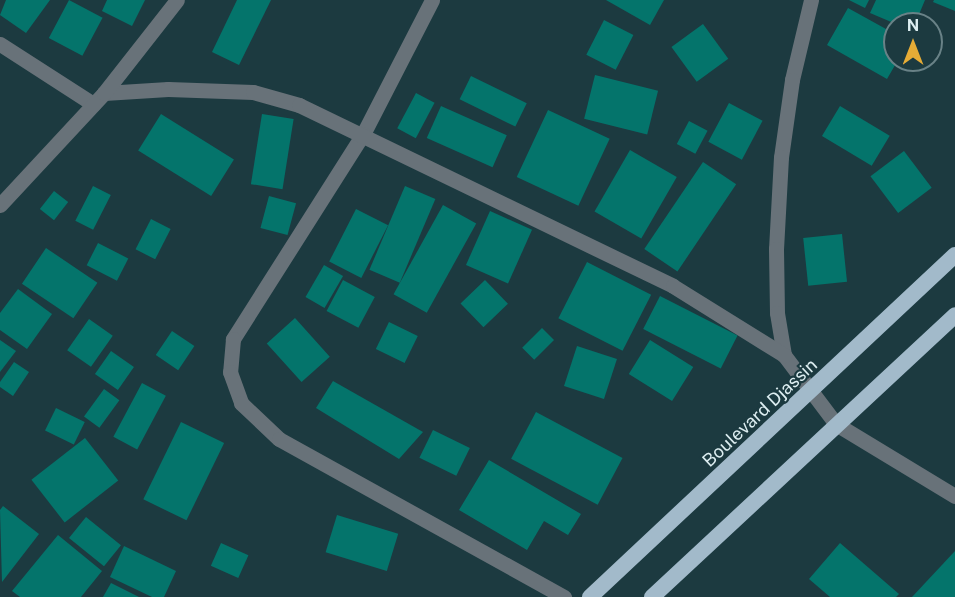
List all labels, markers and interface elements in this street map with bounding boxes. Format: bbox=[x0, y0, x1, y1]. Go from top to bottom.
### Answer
north arrow bbox=[883, 12, 943, 72]
text: N bbox=[907, 16, 919, 35]
street label: Boulevard Djassin bbox=[698, 354, 822, 472]

